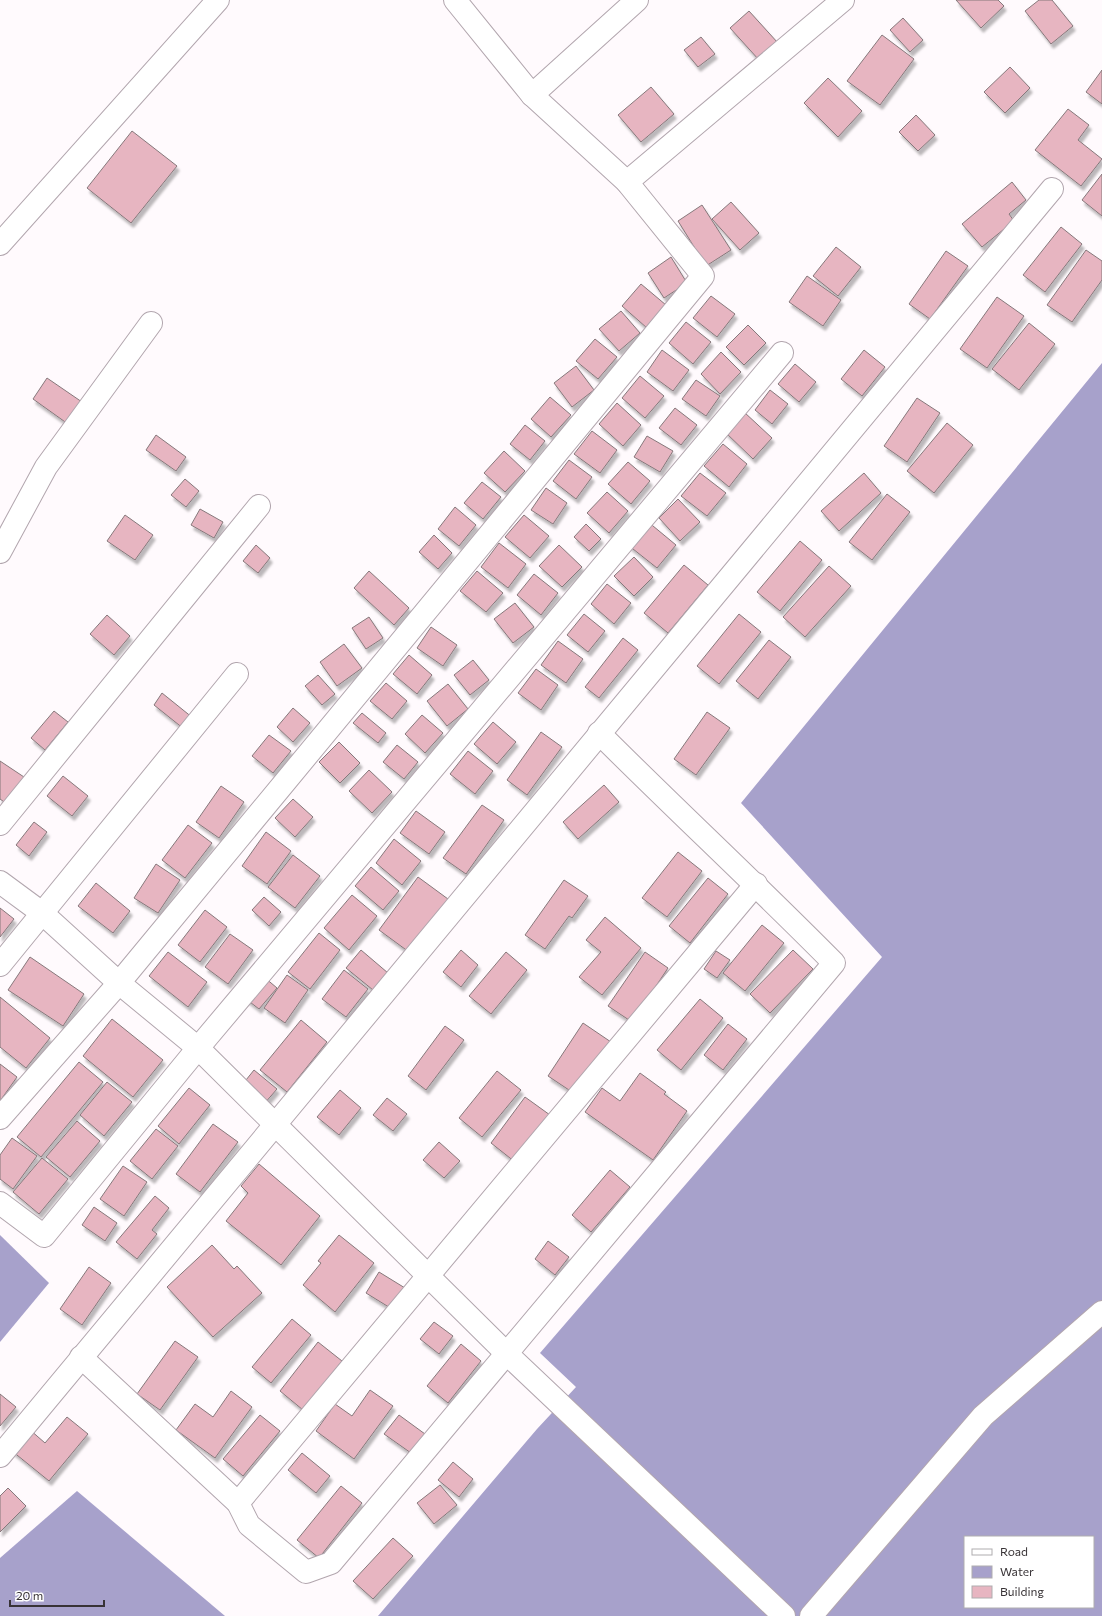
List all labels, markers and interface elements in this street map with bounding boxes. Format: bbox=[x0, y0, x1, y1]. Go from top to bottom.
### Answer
legend bbox=[964, 1536, 1094, 1608]
text: Road bbox=[1000, 1544, 1028, 1558]
text: Water bbox=[1000, 1564, 1034, 1578]
scale bar bbox=[10, 1582, 104, 1608]
text: Building bbox=[1000, 1584, 1044, 1598]
text: 20 m bbox=[16, 1588, 43, 1602]

